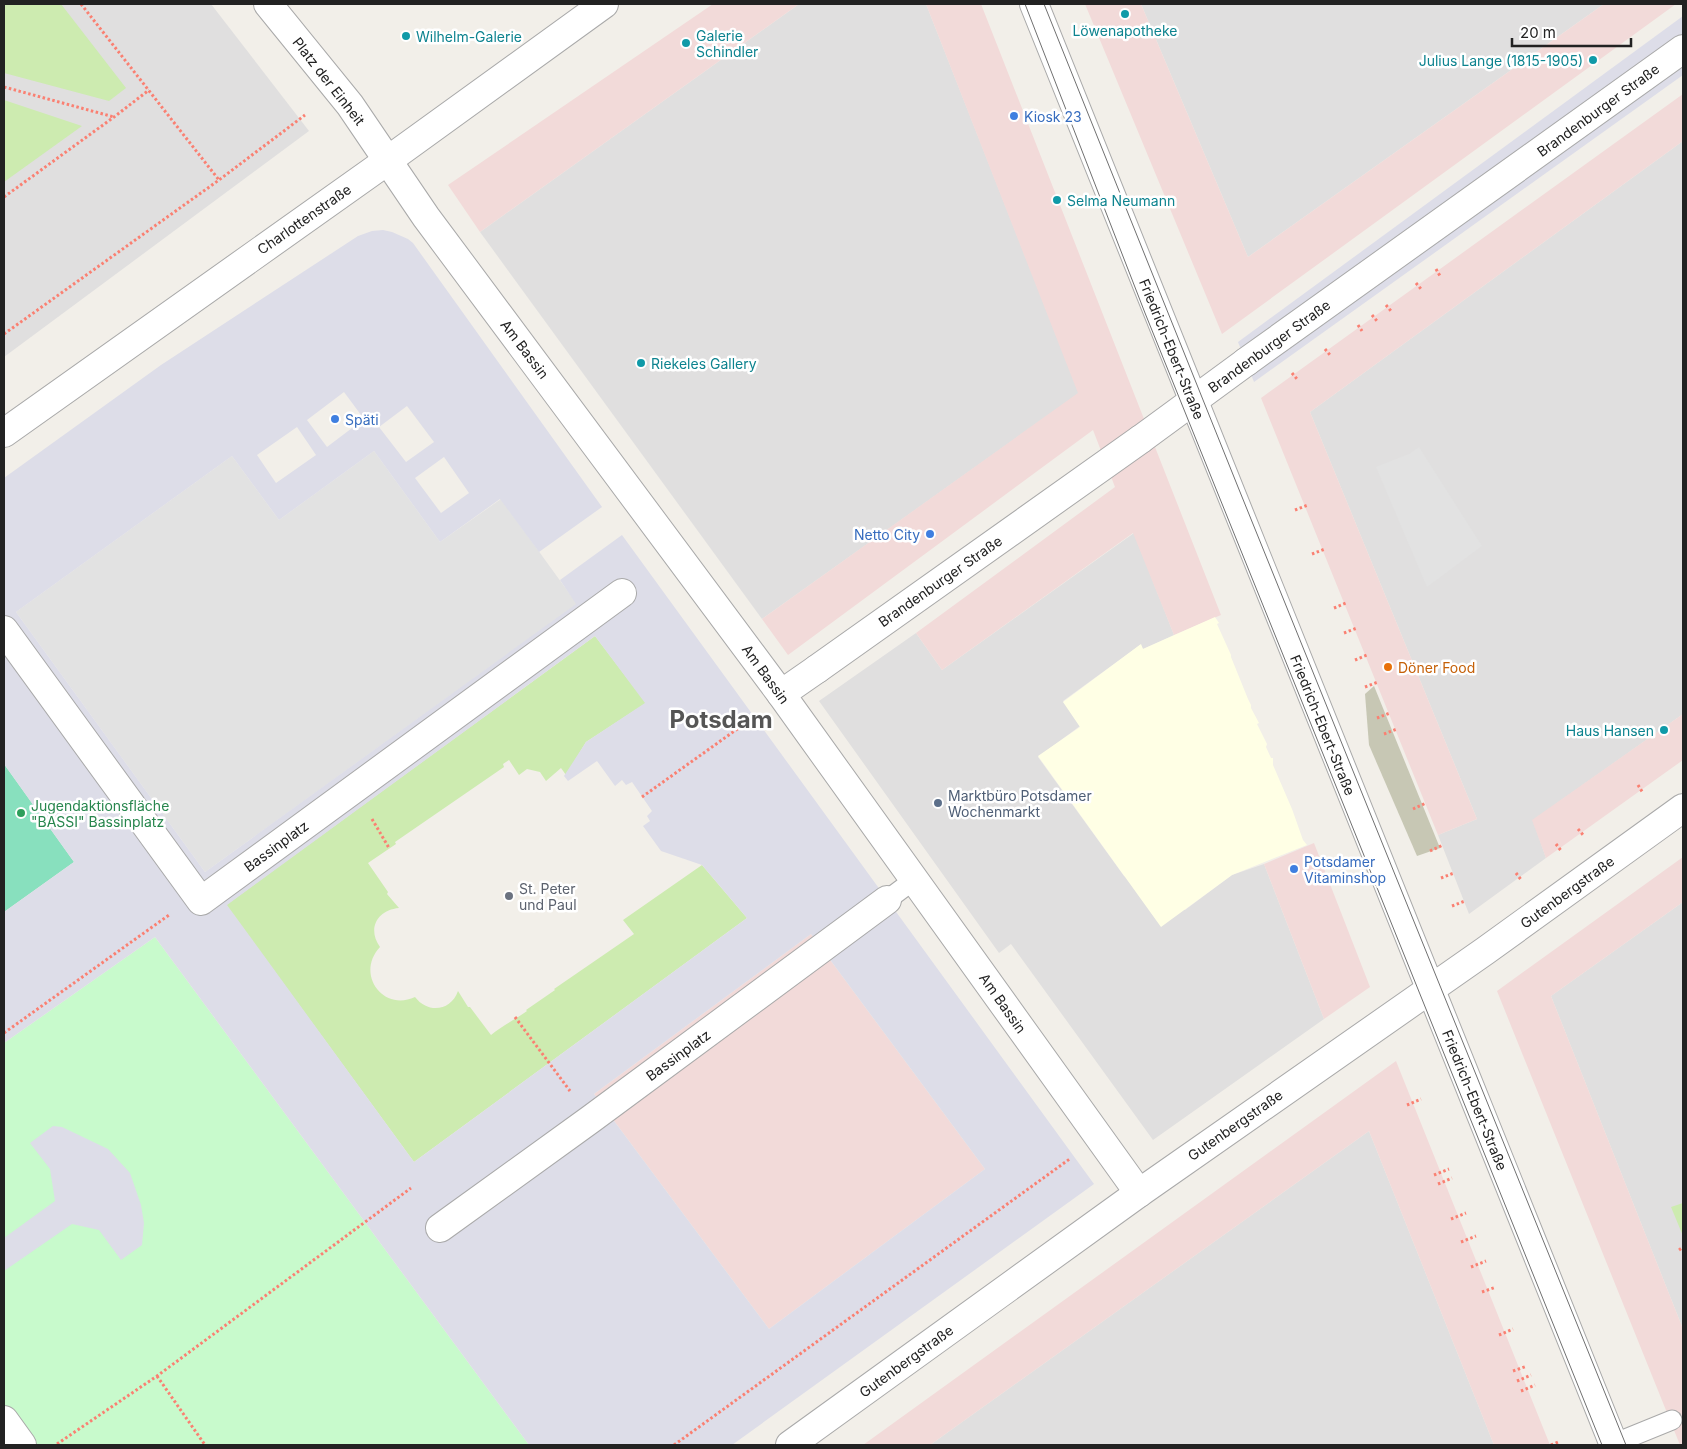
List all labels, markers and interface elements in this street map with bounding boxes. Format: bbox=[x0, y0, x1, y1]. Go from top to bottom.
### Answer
marker: Löwenapotheke bbox=[1119, 8, 1131, 20]
scale bar bbox=[1512, 15, 1631, 47]
place label: Löwenapotheke bbox=[1072, 22, 1178, 39]
text: 20 m bbox=[1520, 23, 1556, 42]
place label: Galerie Schindler bbox=[696, 27, 758, 60]
place label: Wilhelm-Galerie bbox=[416, 28, 522, 45]
marker: Wilhelm-Galerie bbox=[400, 30, 412, 42]
street label: Platz der Einheit bbox=[289, 34, 369, 129]
marker: Galerie Schindler bbox=[680, 37, 692, 49]
place label: Julius Lange (1815-1905) bbox=[1419, 52, 1583, 69]
marker: Julius Lange (1815-1905) bbox=[1587, 54, 1599, 66]
street label: Brandenburger Straße bbox=[1534, 60, 1662, 160]
place label: Kiosk 23 bbox=[1024, 108, 1082, 125]
marker: Kiosk 23 bbox=[1008, 110, 1020, 122]
street label: Charlottenstraße bbox=[254, 180, 354, 258]
place label: Selma Neumann bbox=[1067, 192, 1175, 209]
marker: Selma Neumann bbox=[1051, 194, 1063, 206]
street label: Friedrich-Ebert-Straße bbox=[1136, 276, 1208, 422]
street label: Brandenburger Straße bbox=[1205, 296, 1333, 396]
street label: Am Bassin bbox=[497, 316, 553, 382]
place label: Riekeles Gallery bbox=[651, 355, 757, 372]
marker: Riekeles Gallery bbox=[635, 357, 647, 369]
place label: Späti bbox=[345, 411, 379, 428]
marker: Späti bbox=[329, 413, 341, 425]
place label: Netto City bbox=[854, 526, 920, 543]
marker: Netto City bbox=[924, 528, 936, 540]
street label: Brandenburger Straße bbox=[875, 532, 1005, 630]
street label: Am Bassin bbox=[739, 641, 793, 707]
street label: Friedrich-Ebert-Straße bbox=[1287, 652, 1359, 798]
place label: Döner Food bbox=[1398, 659, 1475, 676]
marker: Döner Food bbox=[1382, 661, 1394, 673]
district label: Potsdam bbox=[669, 705, 773, 734]
place label: Haus Hansen bbox=[1566, 722, 1654, 739]
marker: Haus Hansen bbox=[1658, 724, 1670, 736]
place label: Marktbüro Potsdamer Wochenmarkt bbox=[948, 787, 1092, 820]
place label: Jugendaktionsfläche "BASSI" Bassinplatz bbox=[31, 797, 169, 830]
marker: Marktbüro Potsdamer Wochenmarkt bbox=[932, 797, 944, 809]
marker: Jugendaktionsfläche "BASSI" Bassinplatz bbox=[15, 807, 27, 819]
street label: Bassinplatz bbox=[240, 817, 312, 875]
street label: Gutenbergstraße bbox=[1517, 852, 1617, 932]
place label: Potsdamer Vitaminshop bbox=[1304, 853, 1386, 886]
marker: Potsdamer Vitaminshop bbox=[1288, 863, 1300, 875]
place label: St. Peter und Paul bbox=[519, 880, 577, 913]
marker: St. Peter und Paul bbox=[503, 890, 515, 902]
street label: Am Bassin bbox=[976, 970, 1030, 1036]
street label: Bassinplatz bbox=[642, 1026, 714, 1084]
street label: Friedrich-Ebert-Straße bbox=[1439, 1027, 1511, 1173]
street label: Gutenbergstraße bbox=[1184, 1086, 1286, 1164]
street label: Gutenbergstraße bbox=[856, 1321, 956, 1401]

